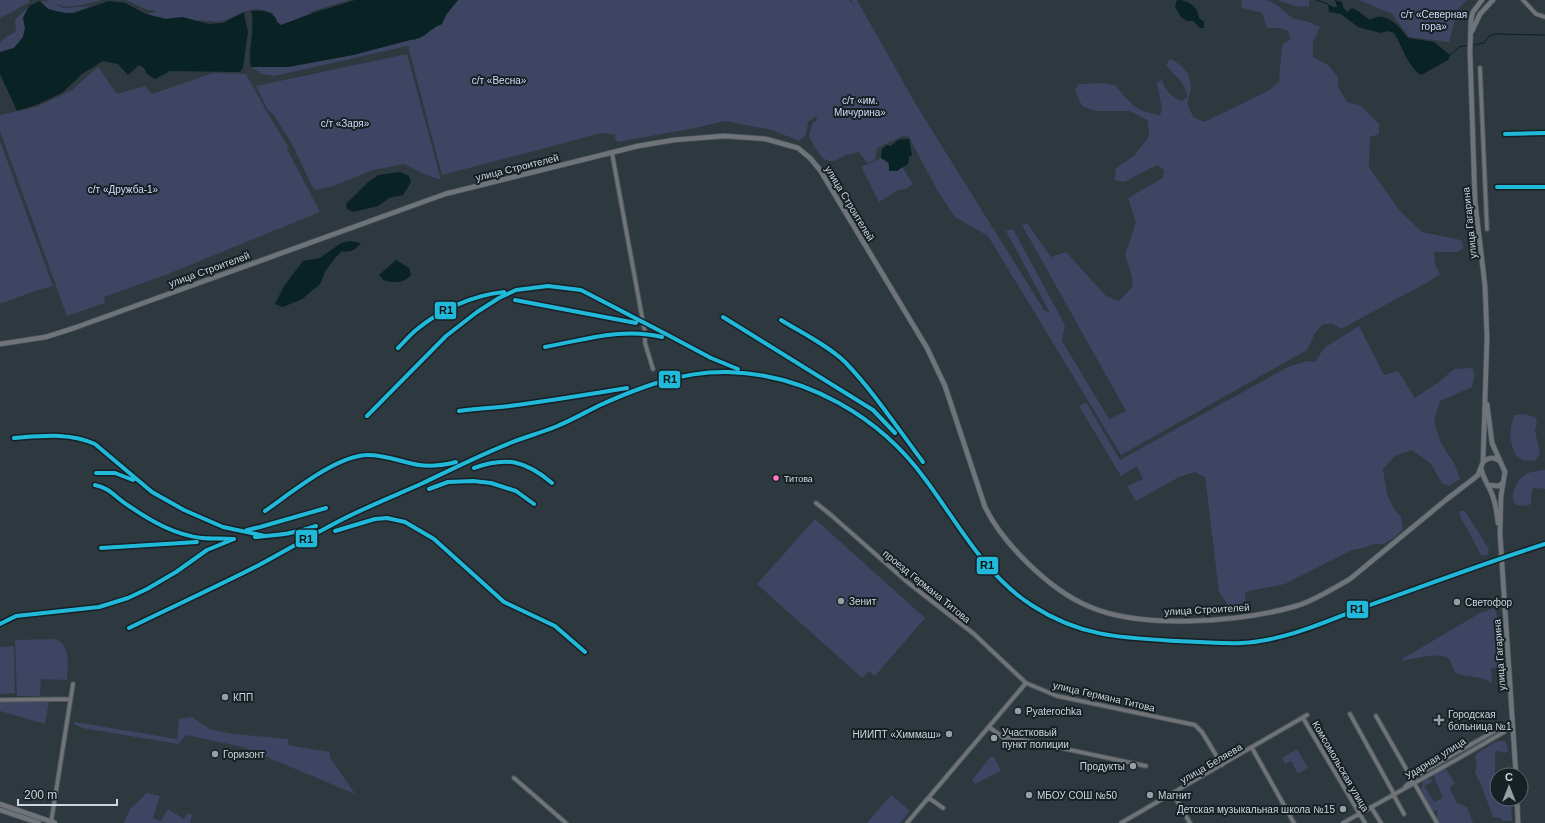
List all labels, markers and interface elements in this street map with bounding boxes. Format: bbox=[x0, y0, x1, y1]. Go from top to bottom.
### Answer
park label: с/т «Северная гора» bbox=[1401, 9, 1467, 32]
park label: с/т «Весна» bbox=[472, 75, 527, 86]
park label: с/т «им. Мичурина» bbox=[834, 95, 886, 118]
park label: с/т «Заря» bbox=[321, 118, 370, 129]
street label: улица Строителей bbox=[474, 152, 560, 183]
street label: улица Строителей bbox=[823, 164, 876, 243]
park label: с/т «Дружба-1» bbox=[88, 184, 159, 195]
street label: улица Гагарина bbox=[1460, 186, 1479, 259]
street label: улица Строителей bbox=[167, 250, 251, 289]
line badge: R1 bbox=[434, 301, 457, 320]
text: R1 bbox=[439, 304, 453, 316]
line badge: R1 bbox=[658, 370, 681, 389]
text: R1 bbox=[663, 373, 677, 385]
marker: Титова bbox=[771, 473, 781, 483]
place label: Титова bbox=[784, 474, 813, 484]
line badge: R1 bbox=[295, 529, 318, 548]
text: R1 bbox=[299, 533, 313, 545]
street label: проезд Германа Титова bbox=[881, 548, 973, 625]
line badge: R1 bbox=[976, 556, 999, 575]
text: R1 bbox=[980, 559, 994, 571]
marker: Зенит bbox=[836, 596, 846, 606]
place label: Зенит bbox=[849, 596, 877, 607]
marker: Светофор bbox=[1452, 597, 1462, 607]
place label: Светофор bbox=[1465, 597, 1512, 608]
line badge: R1 bbox=[1346, 600, 1369, 619]
street label: улица Строителей bbox=[1164, 602, 1250, 617]
text: R1 bbox=[1350, 603, 1364, 615]
street label: улица Гагарина bbox=[1491, 618, 1507, 691]
street label: улица Германа Титова bbox=[1052, 679, 1156, 714]
marker: КПП bbox=[220, 692, 230, 702]
place label: КПП bbox=[233, 692, 253, 703]
marker: Pyaterochka bbox=[1013, 706, 1023, 716]
place label: Pyaterochka bbox=[1026, 706, 1082, 717]
place label: Городская больница №1 bbox=[1448, 709, 1512, 732]
marker: Городская больница №1 bbox=[1433, 714, 1445, 726]
street label: Комсомольская улица bbox=[1310, 719, 1371, 814]
place label: Участковый пункт полиции bbox=[1002, 727, 1069, 750]
place label: НИИПТ «Химмаш» bbox=[853, 729, 941, 740]
marker: НИИПТ «Химмаш» bbox=[944, 729, 954, 739]
marker: Участковый пункт полиции bbox=[989, 733, 999, 743]
street label: Ударная улица bbox=[1403, 735, 1468, 781]
street label: улица Беляева bbox=[1178, 741, 1245, 786]
marker: Горизонт bbox=[210, 749, 220, 759]
place label: Горизонт bbox=[223, 749, 265, 760]
place label: Продукты bbox=[1080, 761, 1125, 772]
marker: Продукты bbox=[1128, 761, 1138, 771]
north arrow bbox=[1489, 767, 1529, 807]
text: С bbox=[1505, 771, 1513, 783]
scale bar bbox=[18, 781, 117, 807]
text: 200 m bbox=[24, 788, 57, 802]
marker: МБОУ СОШ №50 bbox=[1024, 790, 1034, 800]
place label: МБОУ СОШ №50 bbox=[1037, 790, 1117, 801]
marker: Магнит bbox=[1145, 790, 1155, 800]
place label: Магнит bbox=[1158, 790, 1192, 801]
place label: Детская музыкальная школа №15 bbox=[1177, 804, 1335, 815]
marker: Детская музыкальная школа №15 bbox=[1338, 804, 1348, 814]

